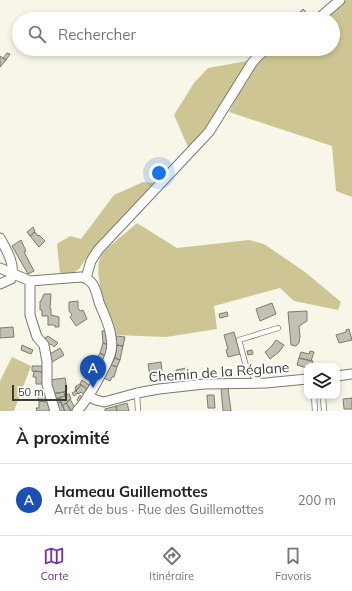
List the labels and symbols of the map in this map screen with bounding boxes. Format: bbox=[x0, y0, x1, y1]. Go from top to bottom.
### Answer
your location bbox=[149, 163, 169, 183]
pin: A bbox=[80, 355, 106, 388]
street label: Chemin de la Réglane bbox=[148, 358, 290, 386]
scale bar bbox=[12, 383, 67, 402]

